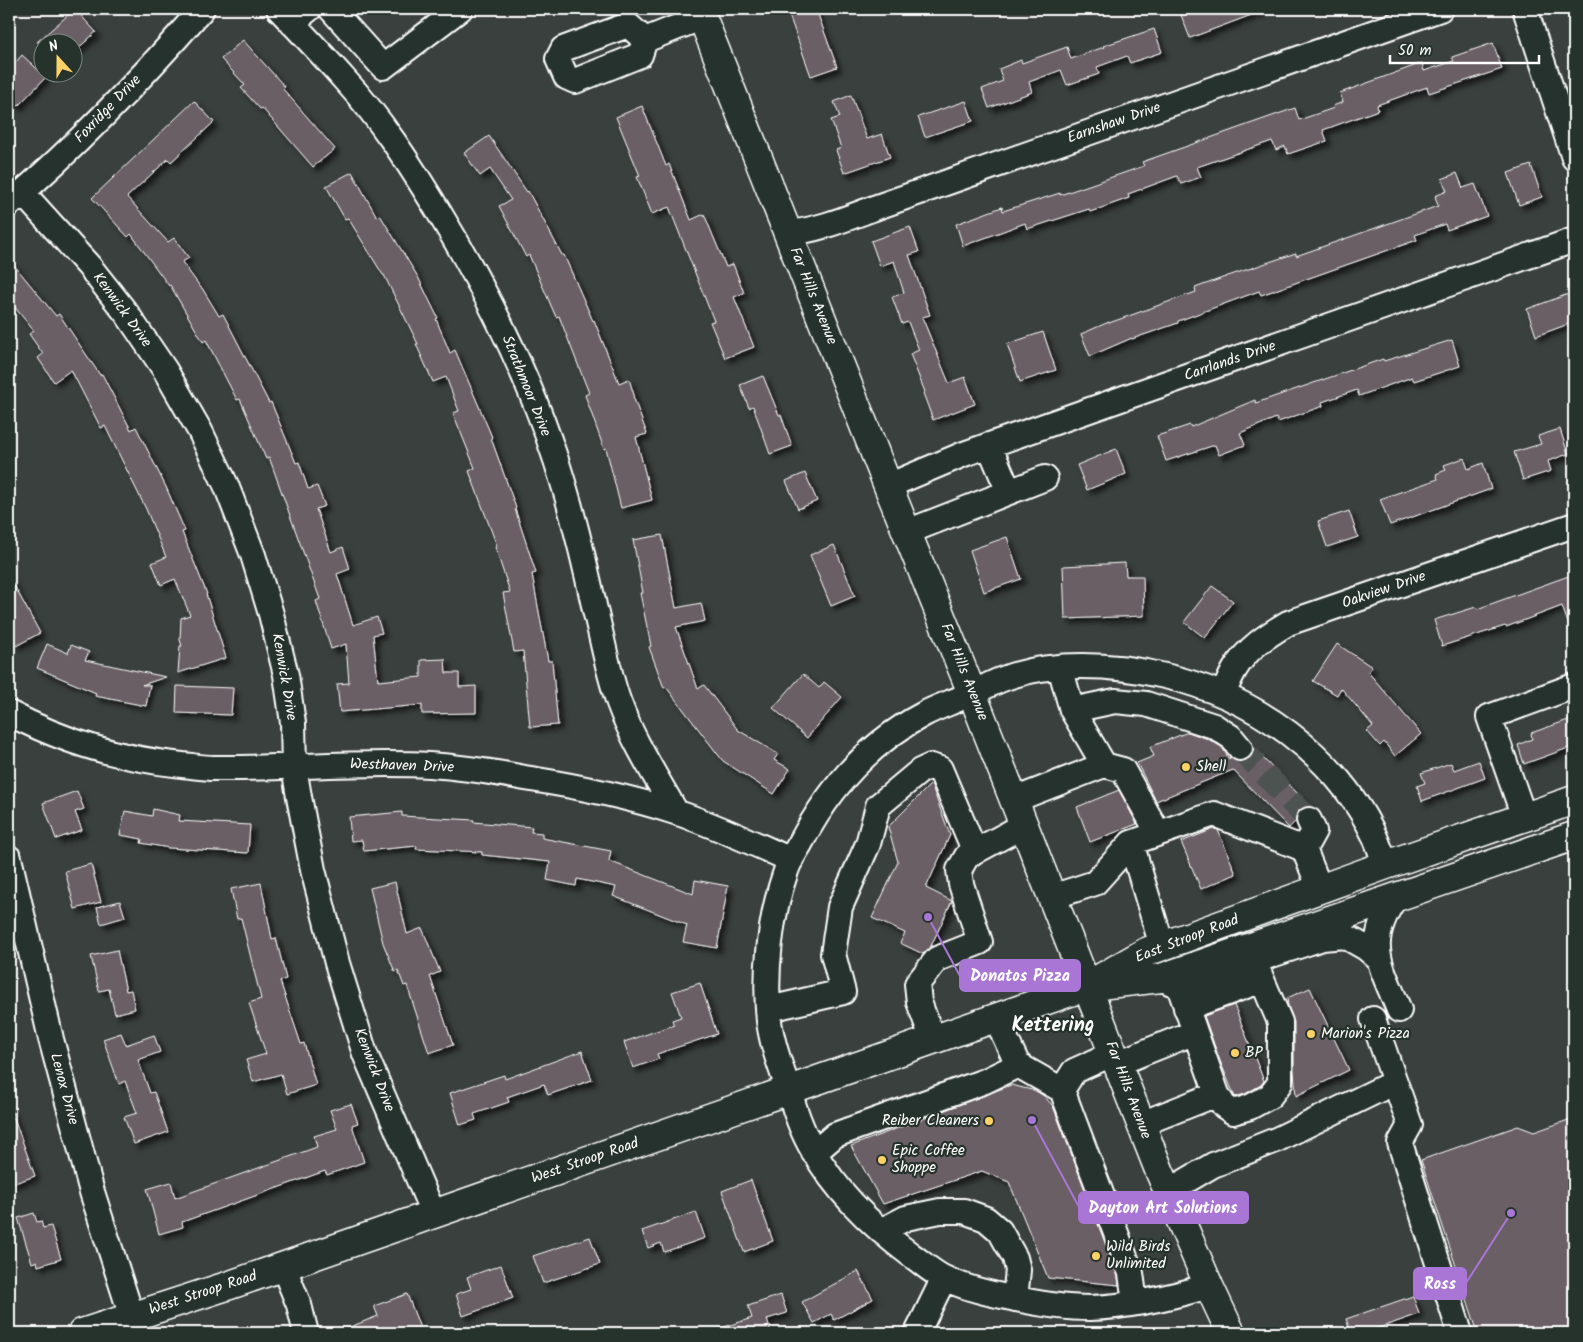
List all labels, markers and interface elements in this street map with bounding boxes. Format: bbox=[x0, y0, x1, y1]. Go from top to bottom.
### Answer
north arrow bbox=[32, 32, 82, 82]
scale bar bbox=[1390, 32, 1539, 64]
text: N bbox=[46, 35, 62, 59]
text: 50 m bbox=[1398, 39, 1432, 63]
street label: Foxridge Drive bbox=[69, 69, 147, 149]
street label: Earnshaw Drive bbox=[1064, 96, 1164, 150]
street label: Far Hills Avenue bbox=[783, 244, 844, 349]
street label: Kenwick Drive bbox=[86, 267, 158, 353]
street label: Strathmoor Drive bbox=[495, 332, 557, 441]
street label: Carrlands Drive bbox=[1181, 334, 1279, 388]
street label: Oakview Drive bbox=[1339, 564, 1429, 616]
street label: Far Hills Avenue bbox=[934, 620, 995, 725]
street label: Kenwick Drive bbox=[265, 631, 304, 723]
street label: Westhaven Drive bbox=[350, 752, 455, 780]
place label: Shell bbox=[1196, 755, 1226, 779]
marker: Shell bbox=[1180, 761, 1192, 773]
street label: East Stroop Road bbox=[1132, 908, 1243, 970]
callout: Donatos Pizza bbox=[960, 960, 1080, 991]
text: Donatos Pizza bbox=[970, 964, 1070, 989]
district label: Kettering bbox=[1012, 1010, 1094, 1042]
place label: Marion's Pizza bbox=[1321, 1022, 1410, 1046]
street label: Kenwick Drive bbox=[347, 1024, 401, 1116]
marker: Marion's Pizza bbox=[1305, 1028, 1317, 1040]
street label: Far Hills Avenue bbox=[1098, 1037, 1158, 1143]
place label: BP bbox=[1245, 1041, 1264, 1065]
marker: BP bbox=[1229, 1047, 1241, 1059]
street label: Lenox Drive bbox=[43, 1050, 85, 1128]
place label: Reiber Cleaners bbox=[882, 1109, 980, 1133]
marker: Reiber Cleaners bbox=[983, 1115, 995, 1127]
street label: West Stroop Road bbox=[528, 1131, 642, 1191]
place label: Epic Coffee Shoppe bbox=[892, 1139, 965, 1180]
marker: Epic Coffee Shoppe bbox=[876, 1154, 888, 1166]
callout: Dayton Art Solutions bbox=[1079, 1192, 1248, 1223]
text: Dayton Art Solutions bbox=[1088, 1196, 1238, 1221]
place label: Wild Birds Unlimited bbox=[1106, 1235, 1171, 1276]
marker: Wild Birds Unlimited bbox=[1090, 1250, 1102, 1262]
street label: West Stroop Road bbox=[146, 1264, 261, 1322]
callout: Ross bbox=[1414, 1268, 1466, 1299]
text: Ross bbox=[1424, 1272, 1456, 1297]

